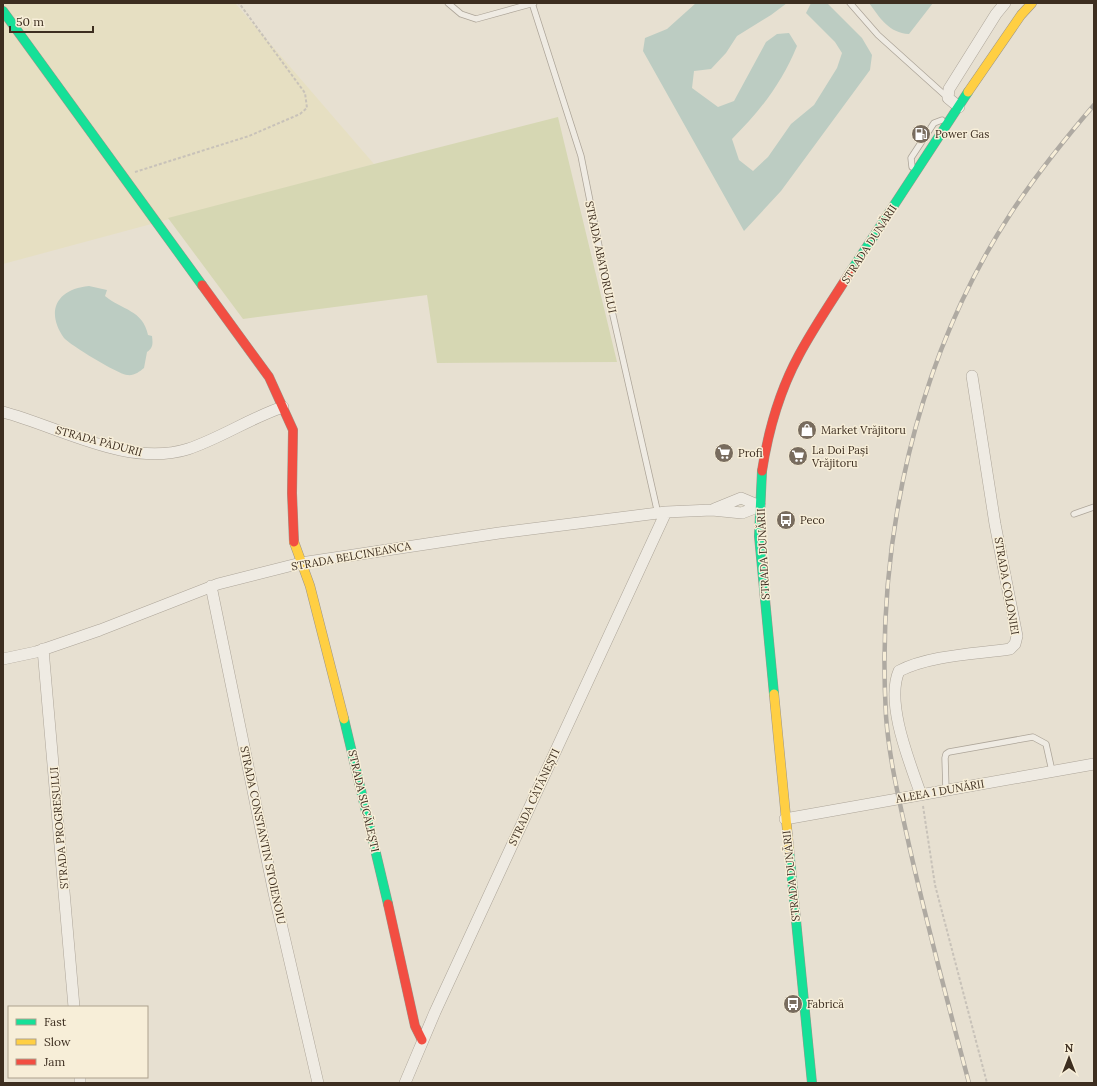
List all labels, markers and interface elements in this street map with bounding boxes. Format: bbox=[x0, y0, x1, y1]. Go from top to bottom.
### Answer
scale bar bbox=[10, 8, 93, 34]
text: 50 m bbox=[16, 14, 44, 29]
fuel station icon: Power Gas bbox=[910, 123, 932, 145]
place label: Power Gas bbox=[935, 127, 989, 141]
street label: STRADA ABATORULUI bbox=[582, 200, 620, 315]
street label: STRADA DUNĂRII bbox=[838, 202, 900, 286]
shop icon: Market Vrăjitoru bbox=[796, 419, 818, 441]
street label: STRADA PĂDURII bbox=[54, 423, 144, 459]
place label: Market Vrăjitoru bbox=[821, 423, 906, 437]
supermarket icon: Profi bbox=[713, 442, 735, 464]
place label: La Doi Pași Vrăjitoru bbox=[811, 443, 868, 470]
supermarket icon: La Doi Pași Vrăjitoru bbox=[787, 445, 809, 467]
place label: Profi bbox=[738, 446, 763, 460]
street label: STRADA DUNĂRII bbox=[754, 508, 772, 600]
bus stop icon: Peco bbox=[775, 509, 797, 531]
place label: Peco bbox=[800, 513, 825, 527]
street label: STRADA COLONIEI bbox=[992, 536, 1023, 636]
street label: STRADA BELCINEANCA bbox=[290, 538, 413, 573]
street label: STRADA CONSTANTIN STOIENOIU bbox=[237, 745, 289, 925]
street label: STRADA CĂTĂNEȘTI bbox=[505, 746, 563, 848]
street label: STRADA SUCĂLEȘTI bbox=[345, 749, 383, 854]
street label: STRADA PROGRESULUI bbox=[47, 766, 71, 890]
street label: ALEEA 1 DUNĂRII bbox=[894, 776, 986, 806]
street label: STRADA DUNĂRII bbox=[779, 830, 803, 922]
bus stop icon: Fabrică bbox=[782, 993, 804, 1015]
place label: Fabrică bbox=[807, 997, 844, 1011]
legend bbox=[8, 1006, 148, 1078]
text: Fast bbox=[44, 1014, 67, 1029]
text: Slow bbox=[44, 1034, 71, 1049]
north arrow bbox=[1049, 1038, 1089, 1078]
text: N bbox=[1065, 1041, 1074, 1055]
text: Jam bbox=[43, 1054, 65, 1069]

